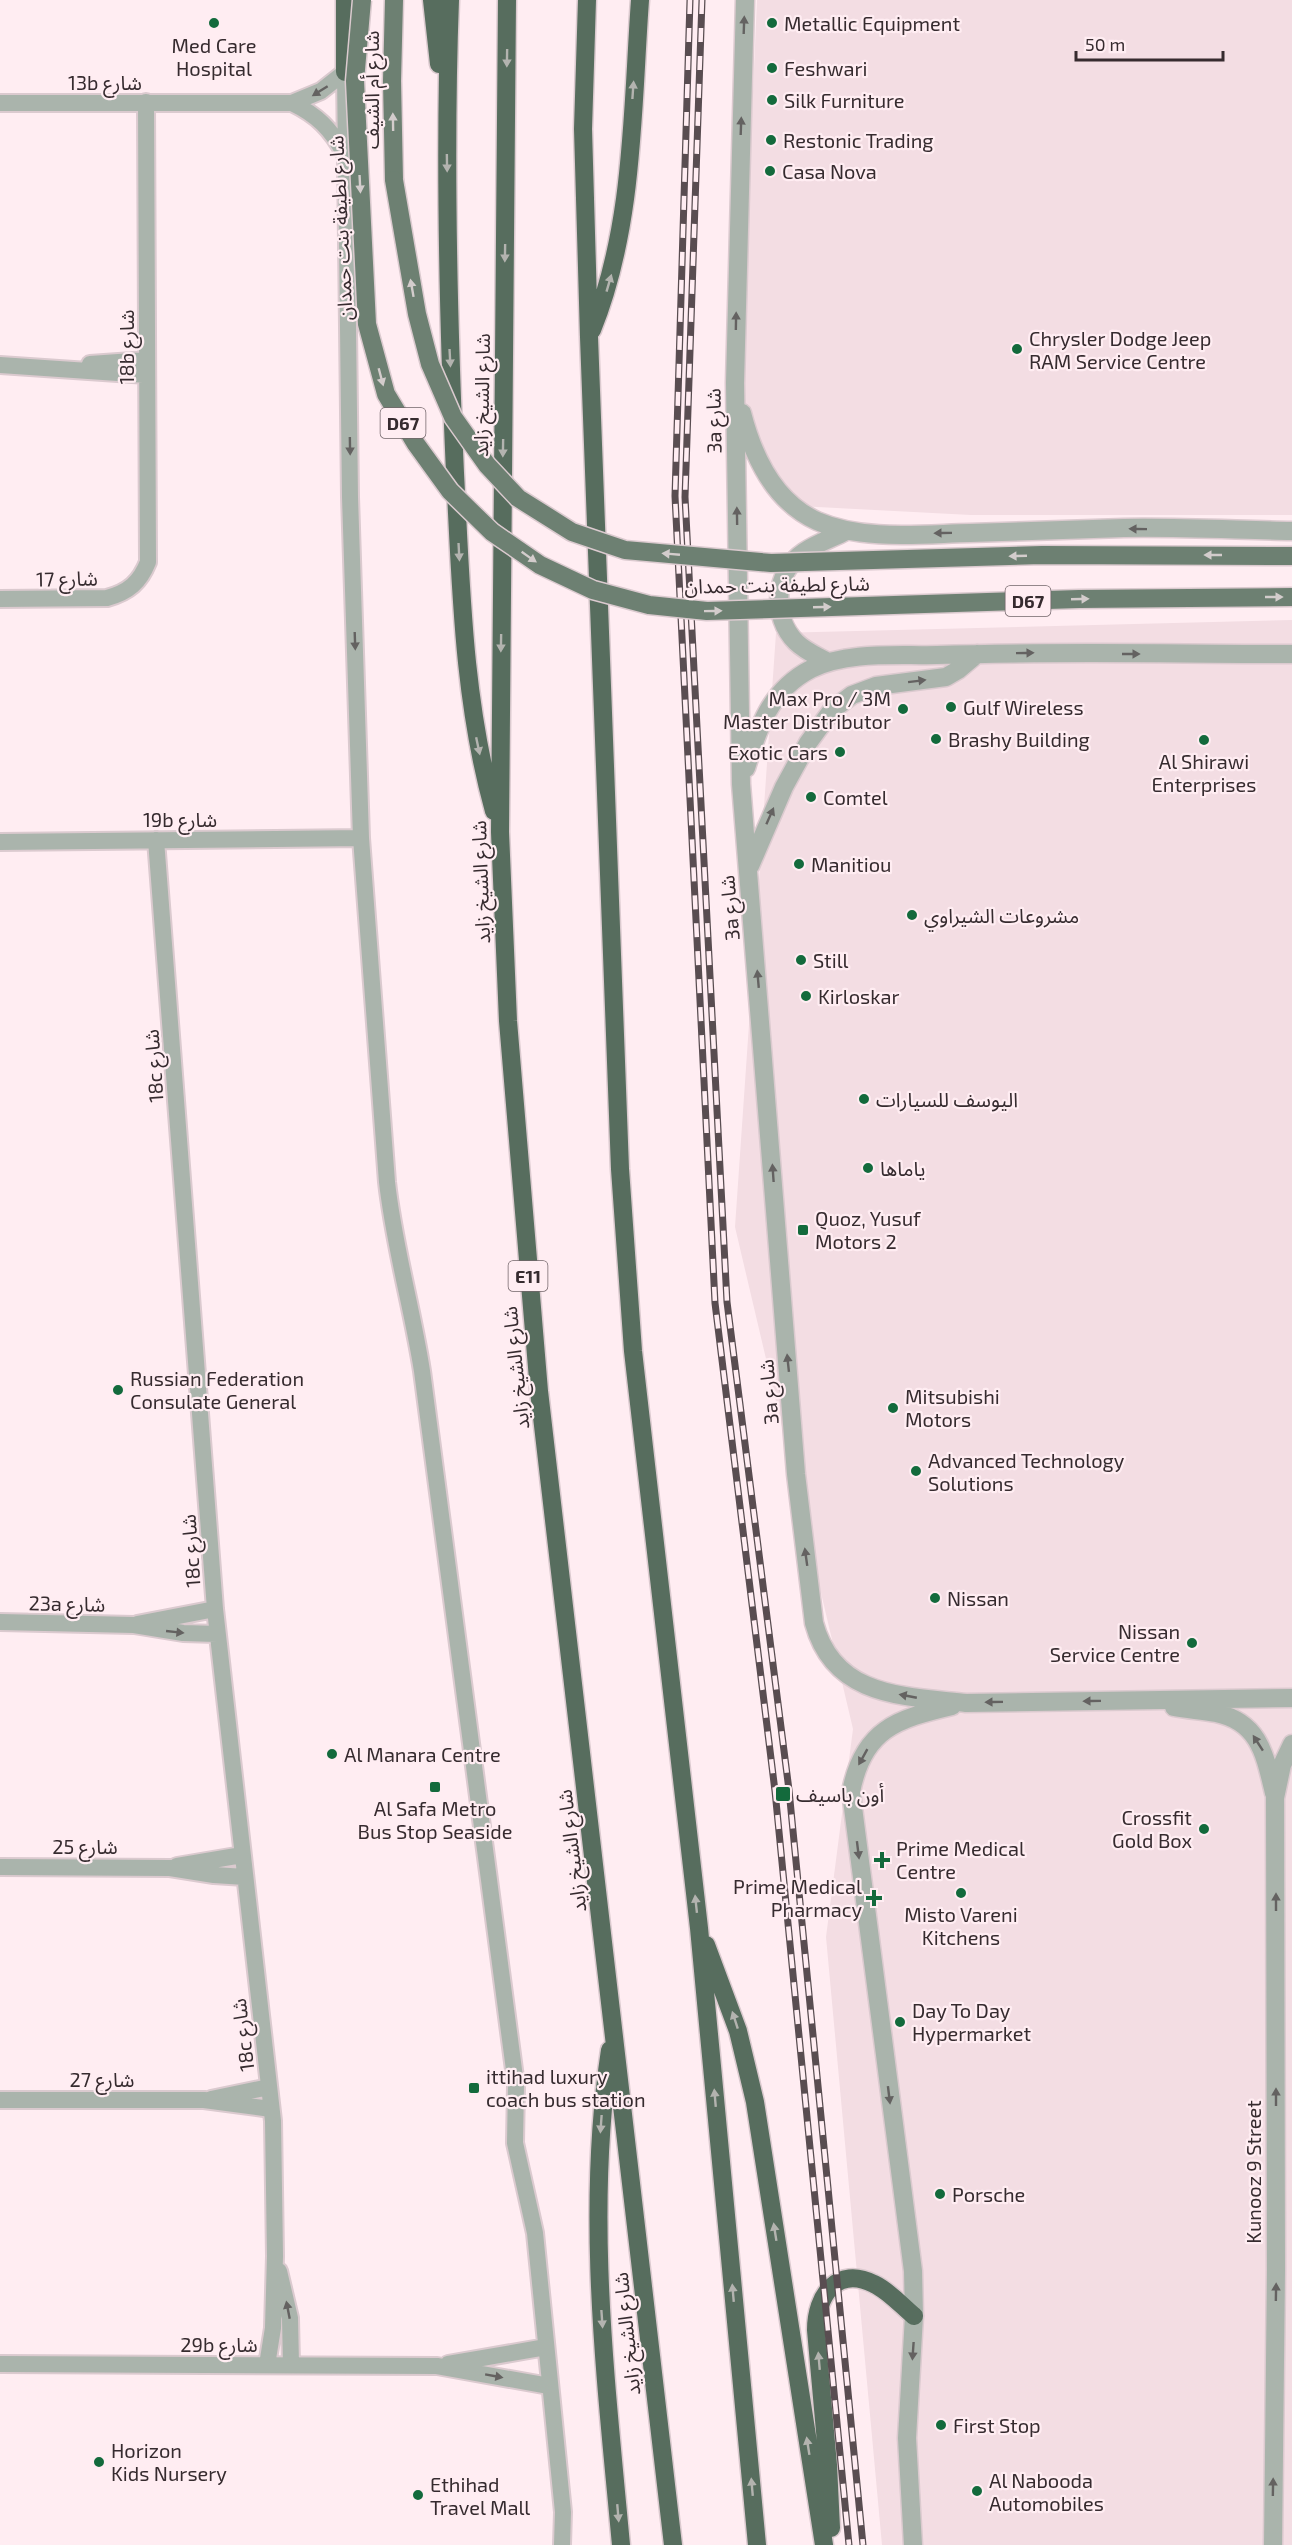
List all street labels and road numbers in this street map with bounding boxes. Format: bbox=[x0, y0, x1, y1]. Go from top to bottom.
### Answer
street label: شارع أم الشيف bbox=[359, 31, 387, 149]
street label: 13b شارع bbox=[68, 70, 142, 98]
street label: شارع لطيفة بنت حمدان bbox=[323, 135, 361, 321]
street label: 18b شارع bbox=[114, 310, 142, 384]
street label: شارع الشيخ زايد bbox=[468, 333, 498, 457]
street label: 3a شارع bbox=[700, 388, 730, 454]
road number: D67 bbox=[380, 408, 426, 438]
street label: شارع 17 bbox=[36, 565, 98, 595]
street label: شارع لطيفة بنت حمدان bbox=[684, 570, 870, 602]
road number: D67 bbox=[1006, 586, 1050, 616]
street label: 19b شارع bbox=[143, 807, 217, 835]
street label: شارع الشيخ زايد bbox=[466, 820, 498, 944]
street label: 3a شارع bbox=[714, 874, 748, 942]
street label: 18c شارع bbox=[138, 1028, 172, 1103]
road number: E11 bbox=[508, 1261, 548, 1291]
street label: شارع الشيخ زايد bbox=[497, 1305, 537, 1431]
street label: 3a شارع bbox=[753, 1358, 787, 1426]
street label: 18c شارع bbox=[175, 1513, 209, 1588]
street label: 23a شارع bbox=[28, 1590, 106, 1620]
street label: شارع الشيخ زايد bbox=[552, 1788, 594, 1914]
street label: شارع 25 bbox=[52, 1834, 118, 1862]
street label: 18c شارع bbox=[226, 1997, 262, 2073]
street label: شارع 27 bbox=[70, 2067, 134, 2095]
street label: Kunooz 9 Street bbox=[1241, 2100, 1265, 2244]
street label: شارع الشيخ زايد bbox=[608, 2271, 648, 2397]
street label: 29b شارع bbox=[180, 2332, 258, 2360]

